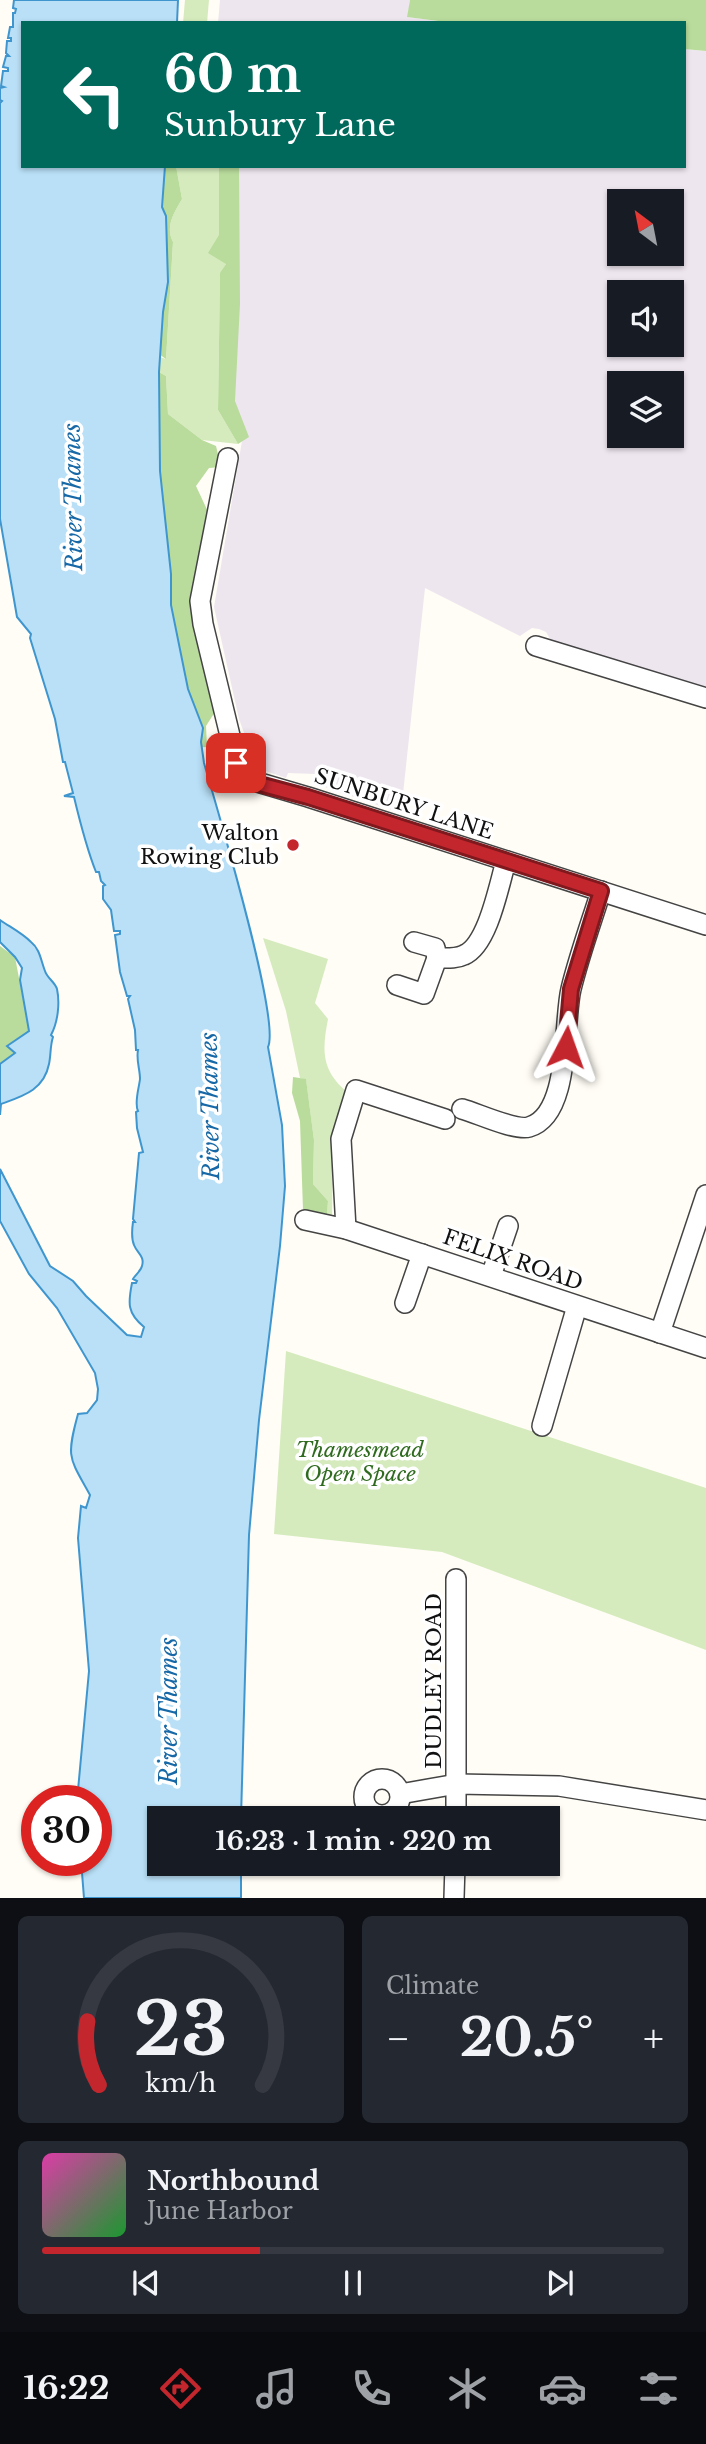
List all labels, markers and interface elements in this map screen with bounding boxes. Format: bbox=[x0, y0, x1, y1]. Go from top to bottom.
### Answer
text: 60 m bbox=[164, 44, 301, 105]
icon: left bbox=[49, 49, 140, 140]
text: Sunbury Lane bbox=[164, 105, 396, 145]
north arrow bbox=[607, 189, 684, 266]
map controls bbox=[607, 189, 684, 448]
button: sound bbox=[607, 280, 684, 357]
button: layers bbox=[607, 371, 684, 448]
water label: River Thames bbox=[58, 423, 88, 572]
pin bbox=[206, 733, 266, 793]
icon: arrive bbox=[217, 744, 255, 782]
street label: SUNBURY LANE bbox=[311, 763, 497, 845]
place label: Walton Rowing Club bbox=[140, 820, 279, 870]
marker: Walton Rowing Club bbox=[285, 837, 301, 853]
position arrow bbox=[529, 1010, 603, 1084]
water label: River Thames bbox=[195, 1032, 225, 1181]
street label: FELIX ROAD bbox=[440, 1224, 586, 1296]
park label: Thamesmead Open Space bbox=[296, 1437, 425, 1487]
street label: DUDLEY ROAD bbox=[421, 1593, 447, 1769]
water label: River Thames bbox=[155, 1637, 183, 1786]
speed limit sign: 30 bbox=[21, 1785, 112, 1876]
text: 16:23 · 1 min · 220 m bbox=[215, 1825, 492, 1857]
text: Climate bbox=[386, 1972, 479, 2000]
text: 23 bbox=[134, 1985, 228, 2076]
text: 20.5° bbox=[460, 2006, 594, 2070]
text: − bbox=[386, 2015, 410, 2062]
text: + bbox=[643, 2015, 664, 2062]
text: km/h bbox=[146, 2068, 216, 2099]
text: Northbound bbox=[147, 2165, 319, 2197]
text: June Harbor bbox=[147, 2197, 293, 2225]
icon: previous bbox=[127, 2264, 165, 2302]
icon: pause bbox=[334, 2264, 372, 2302]
icon: next bbox=[541, 2264, 579, 2302]
icon: directions bbox=[156, 2364, 205, 2413]
icon: music bbox=[252, 2364, 301, 2413]
icon: phone bbox=[347, 2364, 396, 2413]
icon: climate bbox=[443, 2364, 492, 2413]
icon: car bbox=[538, 2364, 587, 2413]
icon: filters bbox=[634, 2364, 683, 2413]
text: 16:22 bbox=[23, 2368, 110, 2408]

